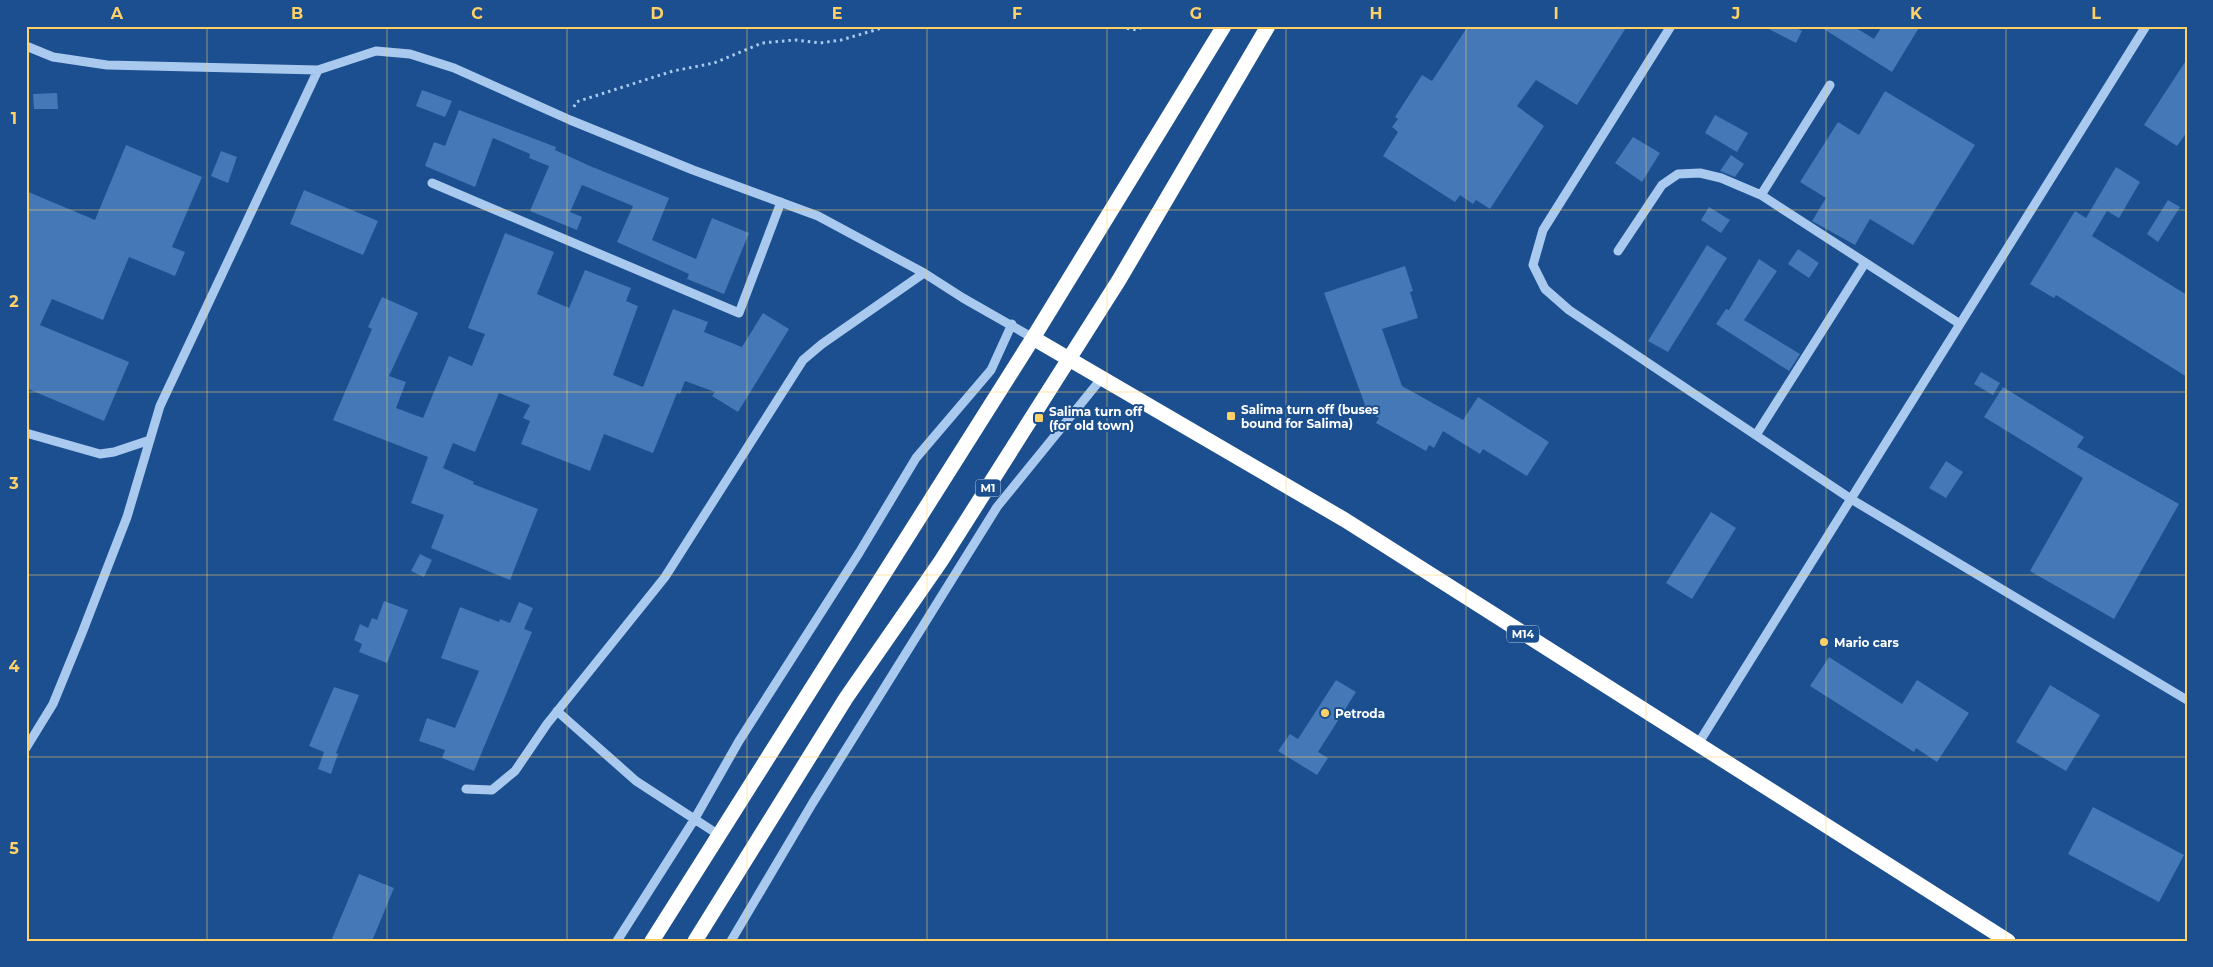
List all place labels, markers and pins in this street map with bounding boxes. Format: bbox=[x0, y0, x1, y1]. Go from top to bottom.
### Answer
place label: Salima turn off (buses bound for Salima) bbox=[1241, 402, 1379, 431]
place label: Salima turn off (for old town) bbox=[1049, 404, 1144, 433]
marker: Salima turn off (buses bound for Salima) bbox=[1225, 410, 1237, 422]
marker: Salima turn off (for old town) bbox=[1033, 412, 1045, 424]
place label: Mario cars bbox=[1834, 635, 1900, 650]
marker: Mario cars bbox=[1818, 636, 1830, 648]
place label: Petroda bbox=[1335, 706, 1385, 721]
marker: Petroda bbox=[1319, 707, 1331, 719]

